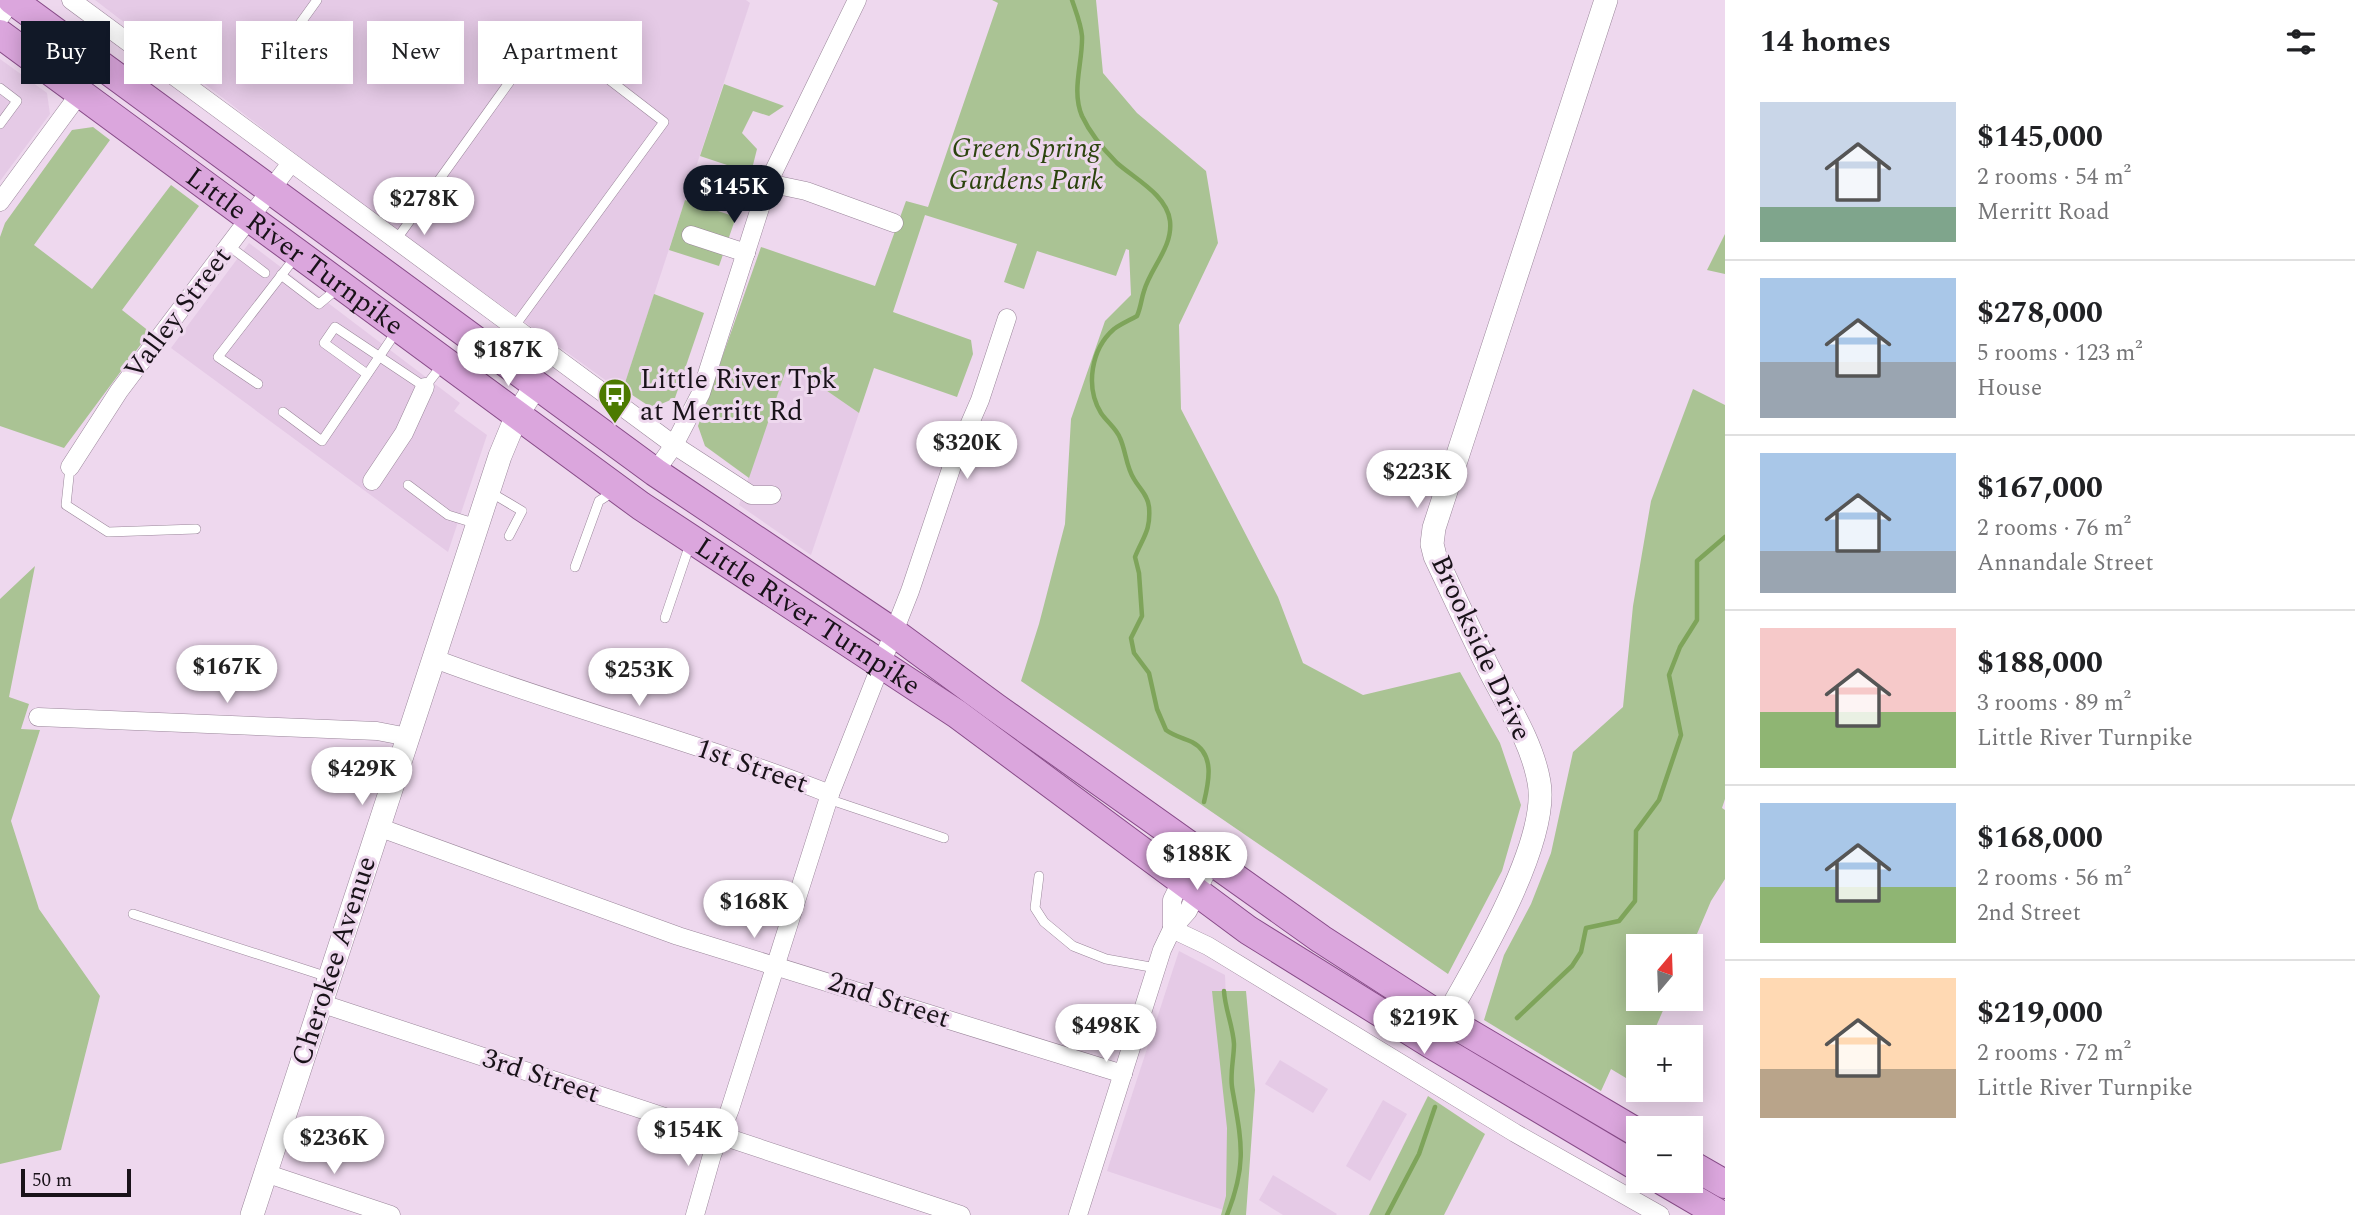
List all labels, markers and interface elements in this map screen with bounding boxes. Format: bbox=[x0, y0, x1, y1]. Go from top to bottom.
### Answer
text: 14 homes bbox=[1760, 19, 1891, 65]
chip: Buy bbox=[21, 21, 110, 84]
chip: Rent bbox=[124, 21, 222, 84]
chip: Filters bbox=[236, 21, 353, 84]
chip: New bbox=[367, 21, 464, 84]
chip: Apartment bbox=[478, 21, 642, 84]
icon: filters bbox=[2282, 23, 2320, 61]
text: $145,000 bbox=[1977, 114, 2103, 160]
park label: Green Spring Gardens Park bbox=[949, 127, 1103, 202]
icon: home bbox=[1816, 130, 1900, 214]
street label: Little River Turnpike bbox=[176, 156, 413, 346]
text: 2 rooms · 54 m² bbox=[1977, 160, 2131, 195]
pin: $145K bbox=[685, 166, 783, 225]
text: $145K bbox=[699, 170, 769, 205]
pin: $278K bbox=[375, 177, 473, 237]
text: $278K bbox=[389, 182, 459, 217]
text: Merritt Road bbox=[1977, 195, 2110, 230]
street label: Valley Street bbox=[114, 237, 242, 389]
text: $278,000 bbox=[1977, 290, 2103, 336]
icon: home bbox=[1816, 306, 1900, 390]
pin: $187K bbox=[459, 328, 557, 388]
text: $187K bbox=[473, 333, 543, 368]
text: 5 rooms · 123 m² bbox=[1977, 336, 2143, 371]
place label: Little River Tpk at Merritt Rd bbox=[640, 358, 837, 433]
text: House bbox=[1977, 371, 2042, 406]
bus stop icon: Little River Tpk at Merritt Rd bbox=[596, 376, 634, 425]
pin: $320K bbox=[918, 421, 1016, 481]
text: $320K bbox=[932, 426, 1002, 461]
pin: $223K bbox=[1368, 450, 1466, 510]
text: $223K bbox=[1382, 455, 1452, 490]
text: $167,000 bbox=[1977, 465, 2103, 511]
icon: home bbox=[1816, 481, 1900, 565]
text: 2 rooms · 76 m² bbox=[1977, 511, 2131, 546]
street label: Little River Turnpike bbox=[687, 526, 930, 706]
text: Annandale Street bbox=[1977, 546, 2154, 581]
street label: Brookside Drive bbox=[1419, 548, 1543, 748]
text: $188,000 bbox=[1977, 640, 2103, 686]
pin: $167K bbox=[178, 646, 276, 705]
pin: $253K bbox=[590, 648, 688, 708]
text: $167K bbox=[192, 650, 262, 685]
text: $253K bbox=[604, 653, 674, 688]
icon: home bbox=[1816, 656, 1900, 740]
text: 3 rooms · 89 m² bbox=[1977, 686, 2131, 721]
text: Little River Turnpike bbox=[1977, 721, 2193, 756]
street label: 1st Street bbox=[690, 727, 814, 805]
pin: $429K bbox=[313, 748, 411, 807]
text: $429K bbox=[327, 752, 397, 787]
text: $168,000 bbox=[1977, 815, 2103, 861]
icon: home bbox=[1816, 831, 1900, 915]
pin: $188K bbox=[1148, 832, 1246, 892]
text: $188K bbox=[1162, 837, 1232, 872]
street label: Cherokee Avenue bbox=[280, 851, 388, 1071]
text: 2 rooms · 56 m² bbox=[1977, 861, 2131, 896]
pin: $168K bbox=[705, 880, 803, 940]
text: $168K bbox=[719, 885, 789, 920]
text: 2nd Street bbox=[1977, 896, 2081, 931]
north arrow bbox=[1626, 934, 1703, 1012]
map controls bbox=[1626, 934, 1703, 1193]
street label: 2nd Street bbox=[822, 960, 956, 1040]
text: $219,000 bbox=[1977, 990, 2103, 1036]
pin: $219K bbox=[1375, 996, 1473, 1056]
text: $219K bbox=[1389, 1001, 1459, 1036]
pin: $498K bbox=[1057, 1004, 1155, 1064]
icon: home bbox=[1816, 1006, 1900, 1090]
text: $498K bbox=[1071, 1009, 1141, 1044]
button: + bbox=[1626, 1025, 1703, 1102]
text: 2 rooms · 72 m² bbox=[1977, 1036, 2131, 1071]
street label: 3rd Street bbox=[477, 1037, 605, 1115]
text: Little River Turnpike bbox=[1977, 1071, 2193, 1106]
pin: $154K bbox=[639, 1108, 737, 1168]
text: $154K bbox=[653, 1113, 723, 1148]
pin: $236K bbox=[285, 1116, 383, 1176]
button: − bbox=[1626, 1116, 1703, 1193]
text: $236K bbox=[299, 1121, 369, 1156]
scale bar bbox=[21, 1166, 131, 1198]
text: 50 m bbox=[32, 1166, 72, 1195]

